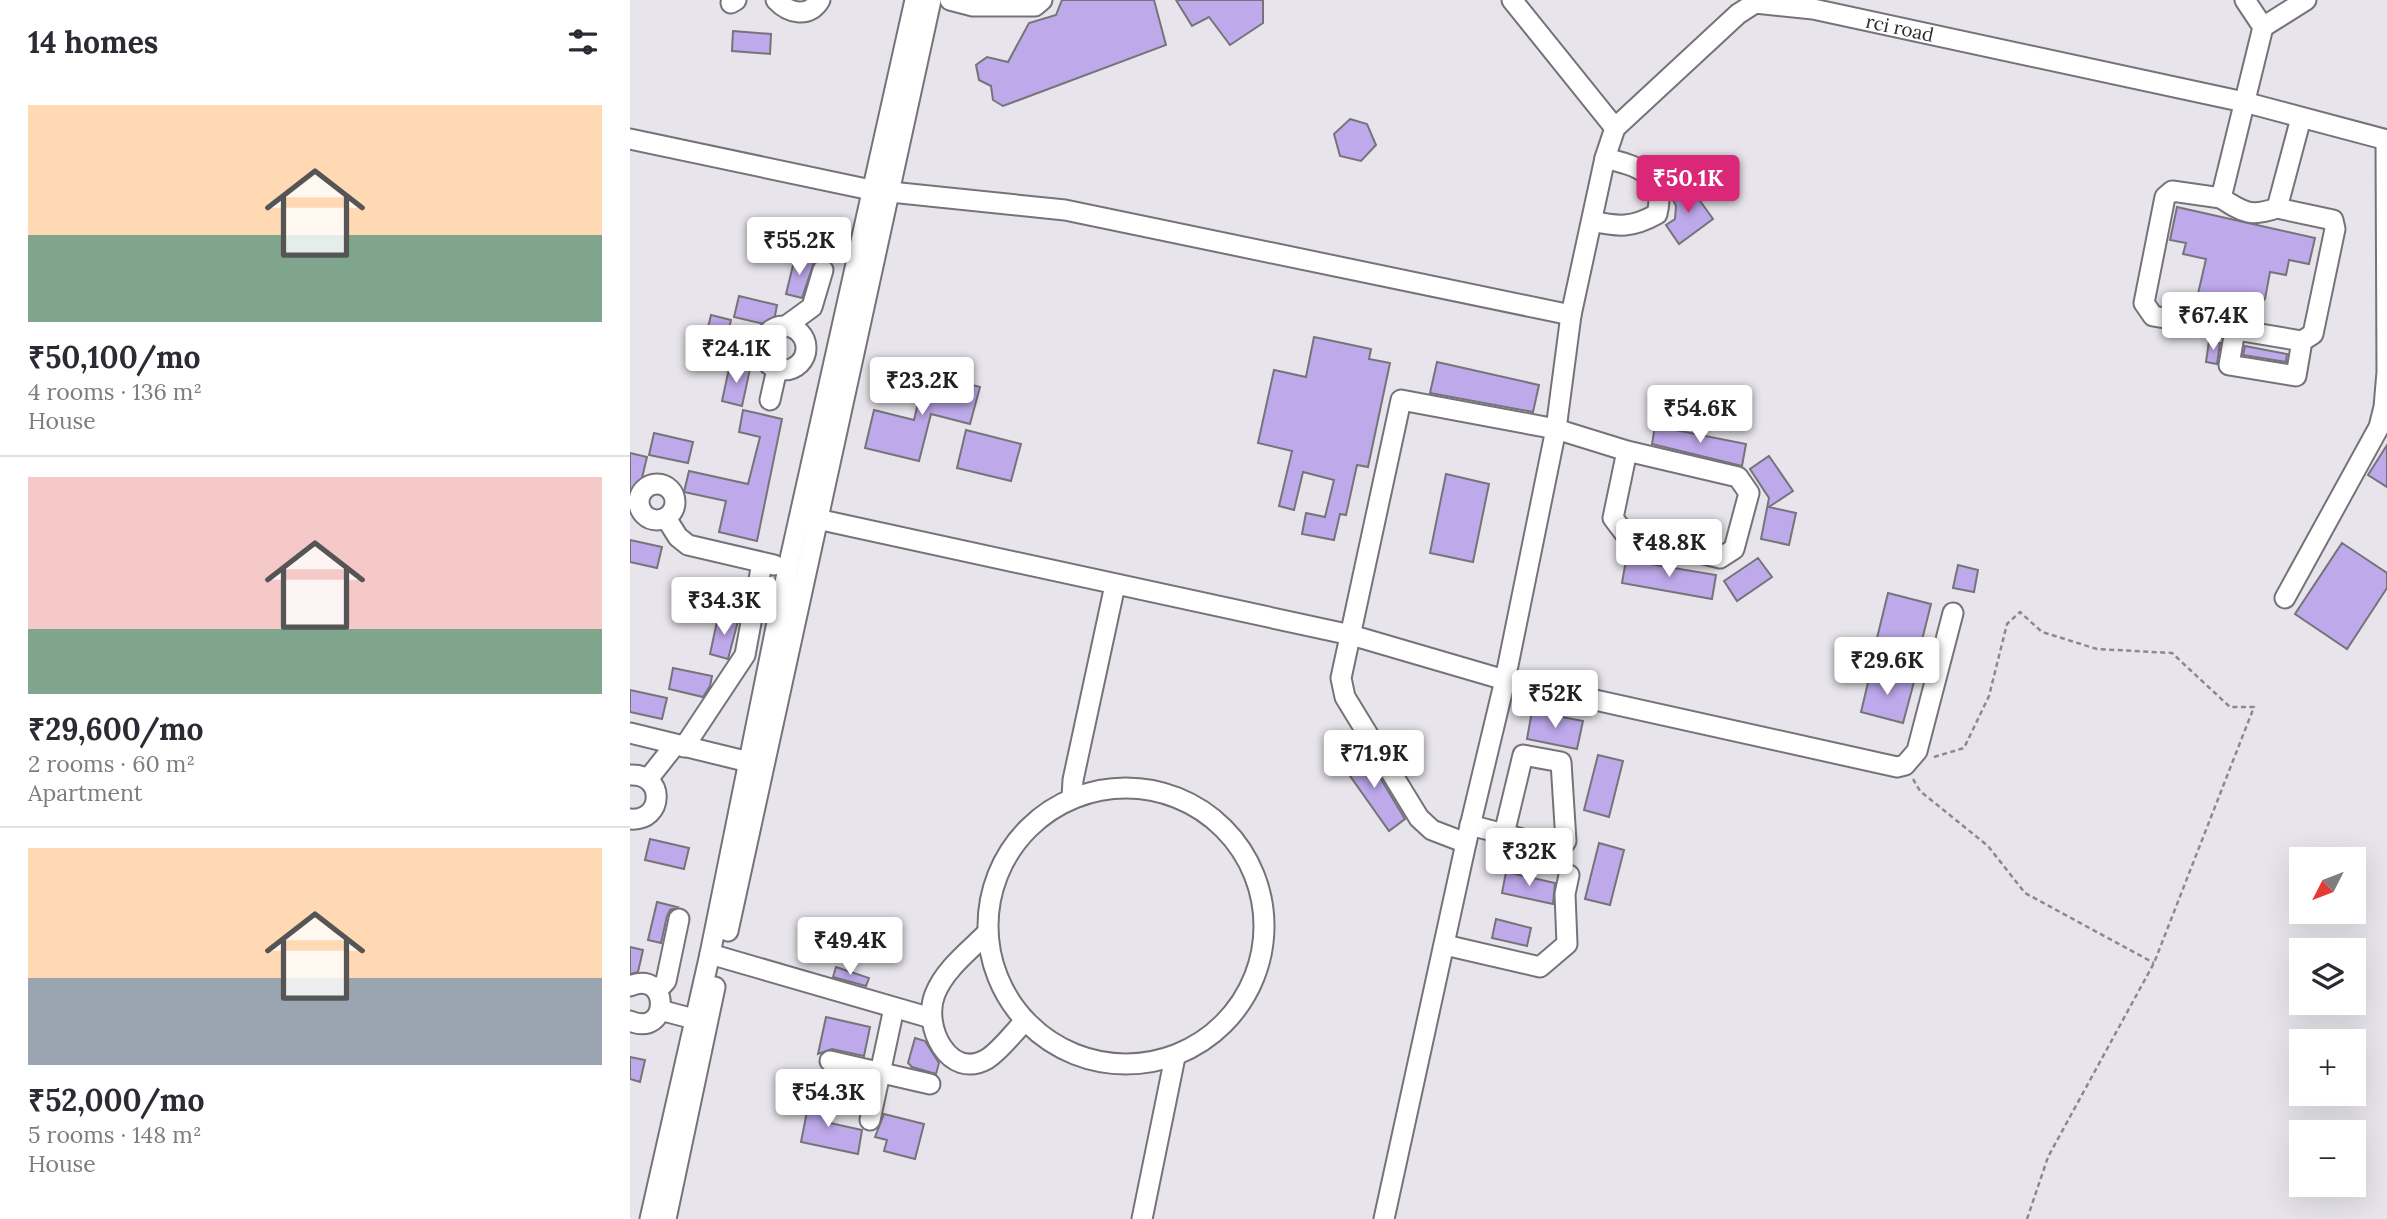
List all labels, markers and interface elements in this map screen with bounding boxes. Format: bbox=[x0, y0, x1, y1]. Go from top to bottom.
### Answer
street label: rci road bbox=[1864, 9, 1936, 47]
text: 14 homes bbox=[28, 23, 158, 61]
icon: filters bbox=[564, 23, 602, 61]
icon: home bbox=[252, 150, 378, 276]
pin: ₹50.1K bbox=[1631, 156, 1745, 215]
text: ₹50.1K bbox=[1653, 163, 1723, 192]
pin: ₹55.2K bbox=[742, 218, 856, 277]
text: ₹55.2K bbox=[763, 225, 835, 254]
pin: ₹67.4K bbox=[2156, 292, 2270, 352]
text: ₹67.4K bbox=[2178, 300, 2248, 329]
pin: ₹24.1K bbox=[679, 326, 793, 385]
text: ₹24.1K bbox=[701, 333, 771, 362]
text: ₹50,100/mo bbox=[28, 338, 201, 376]
pin: ₹23.2K bbox=[865, 358, 979, 417]
text: ₹23.2K bbox=[886, 365, 958, 394]
text: 4 rooms · 136 m² bbox=[28, 377, 202, 406]
pin: ₹54.6K bbox=[1643, 386, 1757, 445]
text: ₹54.6K bbox=[1663, 393, 1737, 422]
text: House bbox=[28, 406, 96, 435]
pin: ₹48.8K bbox=[1612, 520, 1726, 579]
icon: home bbox=[252, 522, 378, 648]
text: ₹48.8K bbox=[1632, 527, 1706, 556]
pin: ₹34.3K bbox=[667, 578, 781, 637]
text: ₹34.3K bbox=[687, 585, 761, 614]
pin: ₹29.6K bbox=[1830, 638, 1944, 697]
text: ₹29.6K bbox=[1850, 645, 1924, 674]
pin: ₹52K bbox=[1514, 670, 1596, 730]
text: ₹52K bbox=[1528, 678, 1582, 707]
text: ₹29,600/mo bbox=[28, 710, 204, 748]
pin: ₹71.9K bbox=[1317, 730, 1431, 790]
text: ₹71.9K bbox=[1340, 738, 1408, 767]
text: 2 rooms · 60 m² bbox=[28, 749, 195, 778]
text: Apartment bbox=[28, 778, 143, 807]
pin: ₹32K bbox=[1488, 828, 1570, 888]
text: ₹32K bbox=[1502, 836, 1556, 865]
north arrow bbox=[2289, 847, 2366, 924]
map controls bbox=[2289, 847, 2366, 1197]
icon: home bbox=[252, 893, 378, 1019]
pin: ₹49.4K bbox=[793, 918, 907, 977]
text: ₹49.4K bbox=[814, 925, 886, 954]
button: layers bbox=[2289, 938, 2366, 1015]
button: + bbox=[2289, 1029, 2366, 1106]
pin: ₹54.3K bbox=[771, 1070, 885, 1129]
text: ₹54.3K bbox=[791, 1077, 865, 1106]
text: ₹52,000/mo bbox=[28, 1081, 204, 1119]
text: 5 rooms · 148 m² bbox=[28, 1120, 202, 1149]
button: − bbox=[2289, 1120, 2366, 1197]
text: House bbox=[28, 1149, 96, 1178]

